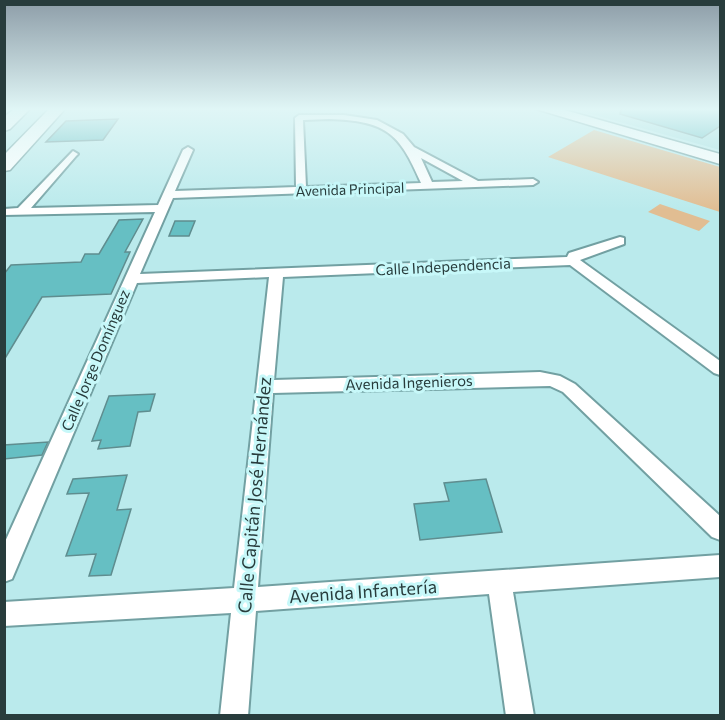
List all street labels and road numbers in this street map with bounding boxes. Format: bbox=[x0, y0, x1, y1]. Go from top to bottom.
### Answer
street label: Avenida Principal bbox=[295, 179, 405, 199]
street label: Calle Independencia bbox=[375, 253, 511, 279]
street label: Calle Jorge Domínguez bbox=[57, 287, 133, 433]
street label: Avenida Ingenieros bbox=[345, 371, 473, 393]
street label: Calle Capitán José Hernández bbox=[233, 376, 275, 614]
street label: Avenida Infantería bbox=[288, 575, 438, 607]

